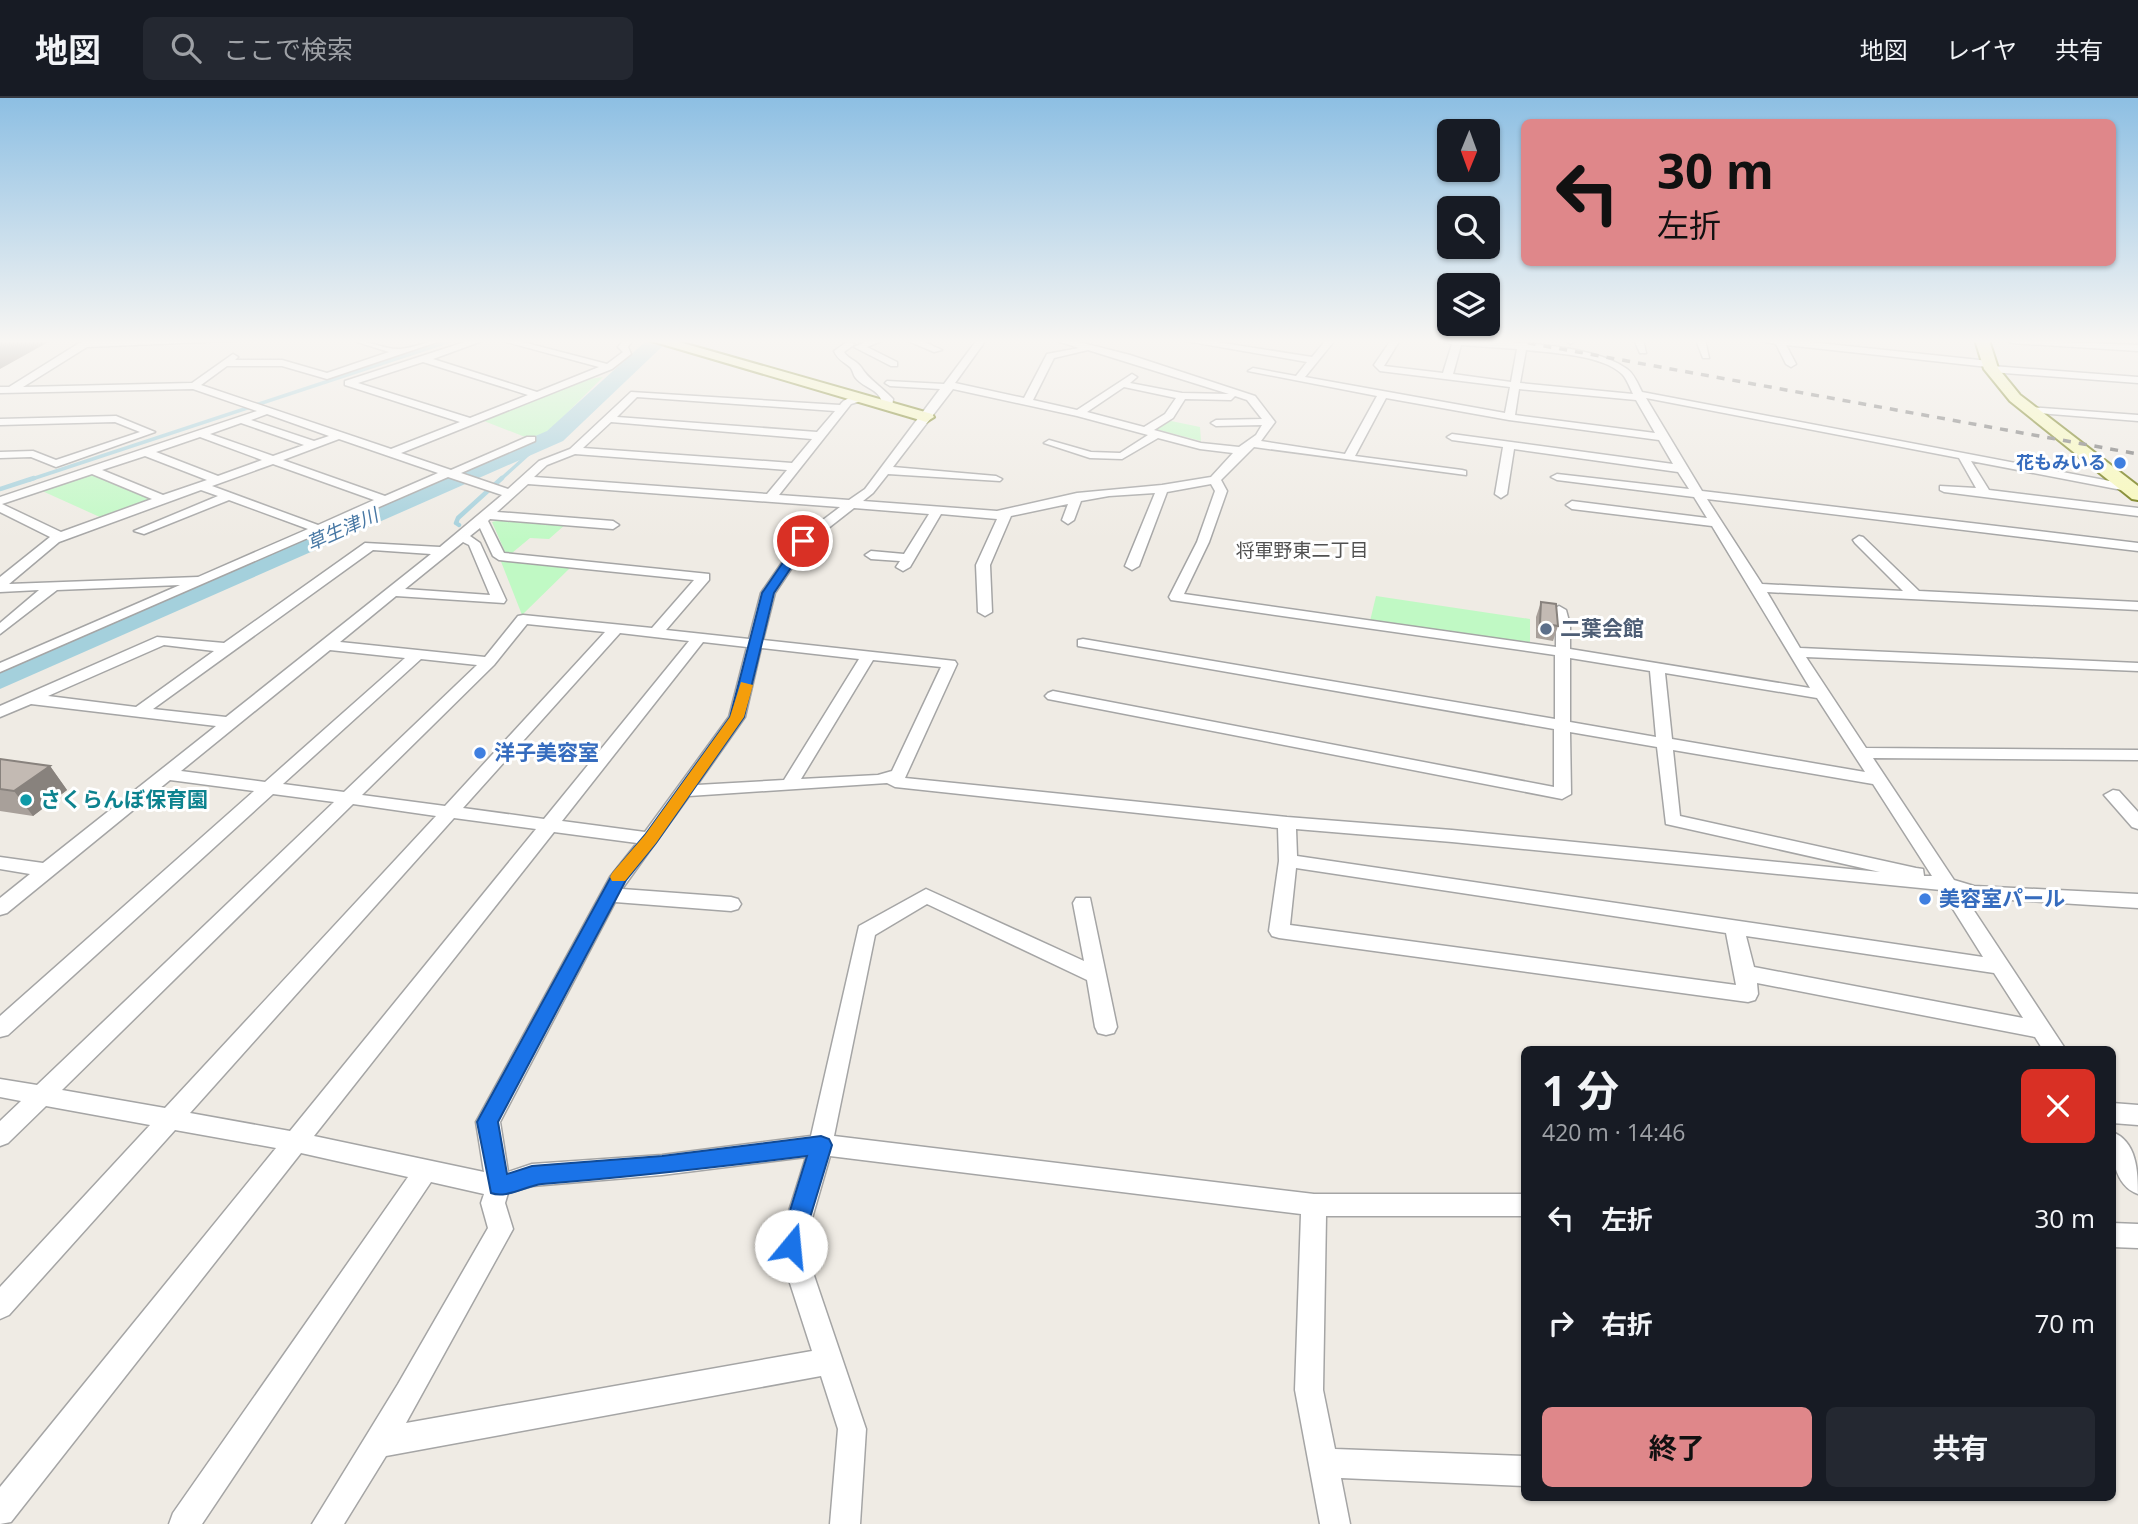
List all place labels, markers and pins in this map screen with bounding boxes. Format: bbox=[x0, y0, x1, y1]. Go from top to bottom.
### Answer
place label: 花もみいる bbox=[2016, 450, 2106, 474]
marker: 花もみいる bbox=[2112, 455, 2128, 471]
pin bbox=[773, 511, 833, 571]
place label: 二葉会館 bbox=[1560, 614, 1644, 642]
marker: 二葉会館 bbox=[1538, 621, 1554, 637]
place label: 洋子美容室 bbox=[494, 738, 599, 766]
marker: 洋子美容室 bbox=[472, 745, 488, 761]
place label: さくらんぼ保育園 bbox=[40, 785, 208, 813]
marker: さくらんぼ保育園 bbox=[18, 792, 34, 808]
place label: 美容室パール bbox=[1939, 884, 2065, 912]
marker: 美容室パール bbox=[1917, 891, 1933, 907]

